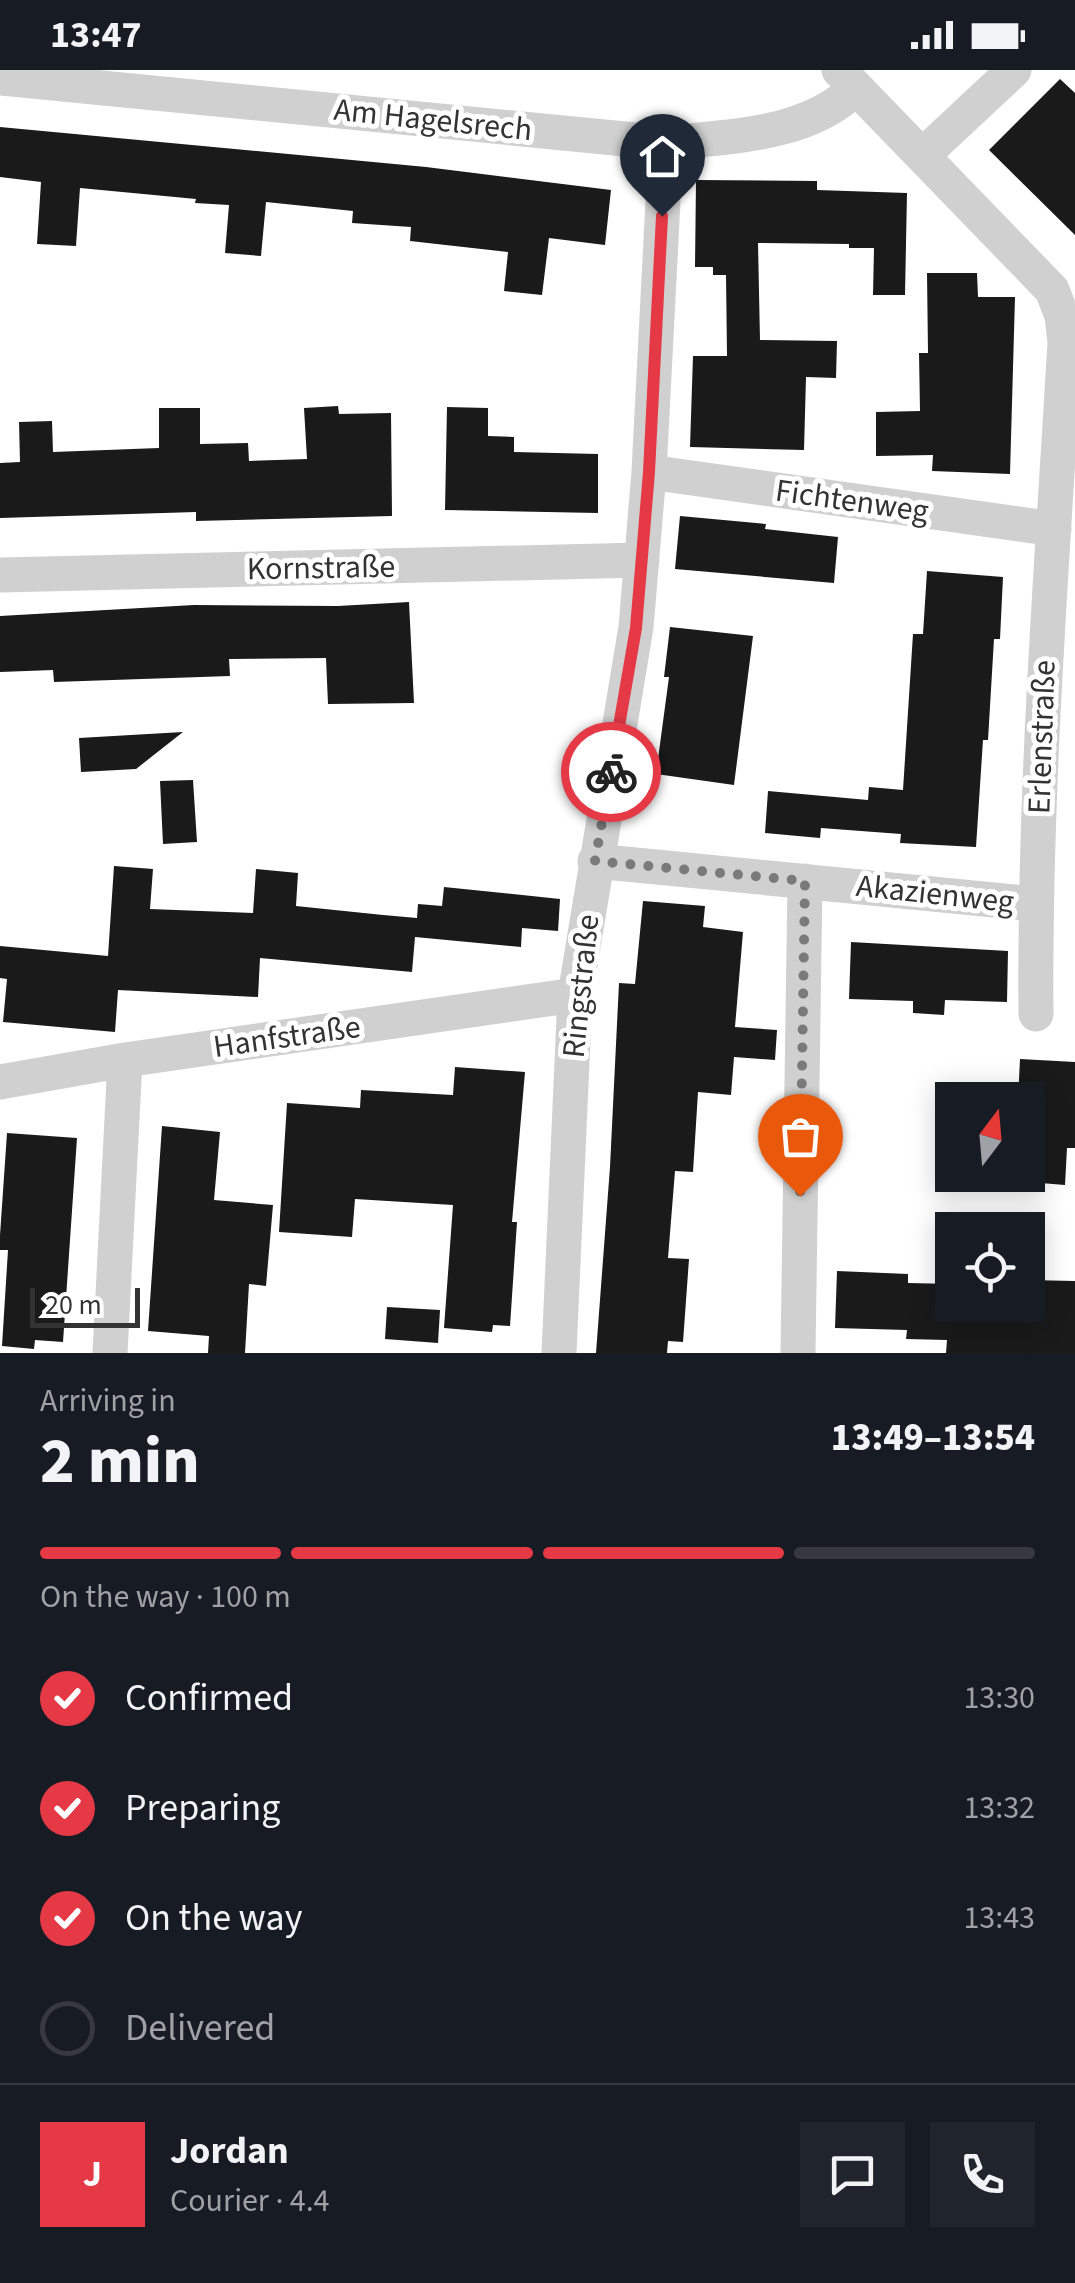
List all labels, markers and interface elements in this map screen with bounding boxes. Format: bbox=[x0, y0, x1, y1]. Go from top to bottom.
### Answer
text: 13:47 bbox=[50, 8, 142, 62]
street label: Am Hagelsrech bbox=[332, 87, 534, 153]
pin bbox=[620, 114, 705, 217]
icon: home bbox=[635, 129, 690, 184]
street label: Fichtenweg bbox=[773, 468, 931, 534]
street label: Kornstraße bbox=[246, 544, 396, 592]
street label: Erlenstraße bbox=[1016, 659, 1068, 815]
courier bbox=[561, 722, 661, 822]
icon: bike bbox=[584, 745, 639, 800]
street label: Akazienweg bbox=[854, 863, 1016, 925]
street label: Ringstraße bbox=[551, 912, 611, 1060]
street label: Hanfstraße bbox=[210, 1004, 364, 1070]
north arrow bbox=[935, 1082, 1045, 1192]
map controls bbox=[935, 1082, 1045, 1322]
pin bbox=[758, 1094, 843, 1197]
icon: bag bbox=[773, 1109, 828, 1164]
button: locate bbox=[935, 1212, 1045, 1322]
scale bar bbox=[30, 1283, 140, 1328]
text: 20 m bbox=[45, 1285, 102, 1325]
text: Arriving in bbox=[40, 1378, 176, 1424]
text: 13:49–13:54 bbox=[831, 1411, 1035, 1465]
text: 2 min bbox=[40, 1415, 200, 1508]
text: On the way · 100 m bbox=[40, 1574, 291, 1620]
icon: check bbox=[40, 1671, 95, 1726]
text: Confirmed bbox=[125, 1671, 293, 1725]
text: 13:30 bbox=[963, 1675, 1035, 1721]
icon: check bbox=[40, 1781, 95, 1836]
text: Preparing bbox=[125, 1781, 280, 1835]
text: 13:32 bbox=[963, 1785, 1035, 1831]
icon: check bbox=[40, 1891, 95, 1946]
text: On the way bbox=[125, 1891, 302, 1945]
text: 13:43 bbox=[963, 1895, 1035, 1941]
text: Delivered bbox=[125, 2001, 275, 2055]
button: chat bbox=[800, 2122, 905, 2227]
button: phone bbox=[930, 2122, 1035, 2227]
text: Jordan bbox=[170, 2124, 289, 2178]
text: J bbox=[83, 2147, 102, 2201]
text: Courier · 4.4 bbox=[170, 2178, 330, 2224]

